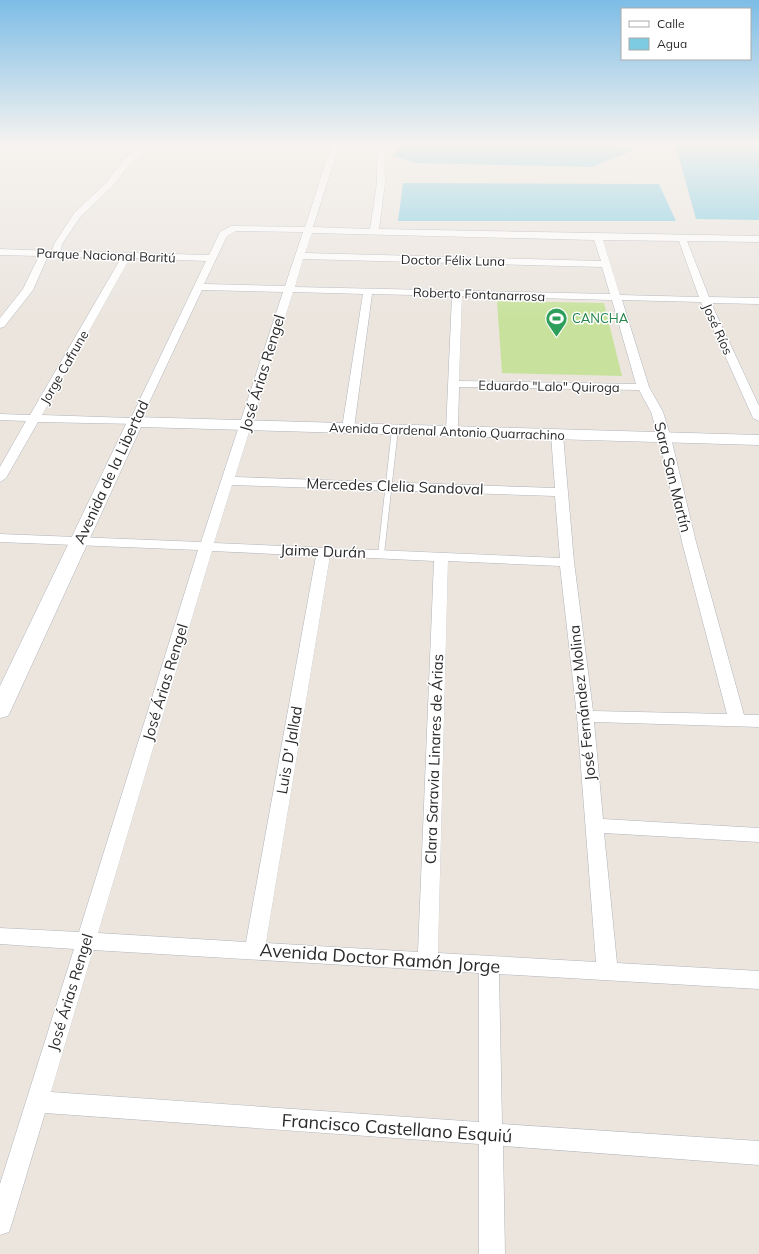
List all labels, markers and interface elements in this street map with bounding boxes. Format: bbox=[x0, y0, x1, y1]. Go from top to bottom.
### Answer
legend bbox=[621, 8, 751, 60]
text: Calle bbox=[657, 16, 684, 31]
text: Agua bbox=[657, 36, 687, 51]
street label: Parque Nacional Baritú bbox=[36, 245, 176, 265]
street label: Doctor Félix Luna bbox=[401, 251, 505, 269]
street label: Roberto Fontanarrosa bbox=[413, 284, 545, 304]
street label: José Ríos bbox=[700, 301, 736, 357]
sports icon: CANCHA bbox=[543, 305, 569, 338]
place label: CANCHA bbox=[572, 310, 629, 326]
street label: José Árias Rengel bbox=[235, 312, 289, 434]
street label: Jorge Cafrune bbox=[36, 327, 92, 407]
street label: Eduardo "Lalo" Quiroga bbox=[478, 377, 620, 395]
street label: Avenida de la Libertad bbox=[69, 397, 153, 547]
street label: Avenida Cardenal Antonio Quarrachino bbox=[329, 419, 565, 443]
street label: Sara San Martín bbox=[650, 420, 696, 534]
street label: Mercedes Clelia Sandoval bbox=[306, 473, 484, 499]
street label: Jaime Durán bbox=[280, 540, 366, 562]
street label: José Árias Rengel bbox=[138, 621, 192, 743]
street label: José Fernández Molina bbox=[564, 624, 600, 782]
street label: Clara Saravia Linares de Árias bbox=[421, 654, 447, 864]
street label: Luis D' Jallad bbox=[272, 704, 306, 796]
street label: José Árias Rengel bbox=[43, 931, 97, 1053]
street label: Avenida Doctor Ramón Jorge bbox=[259, 938, 501, 978]
street label: Francisco Castellano Esquiú bbox=[281, 1108, 513, 1148]

